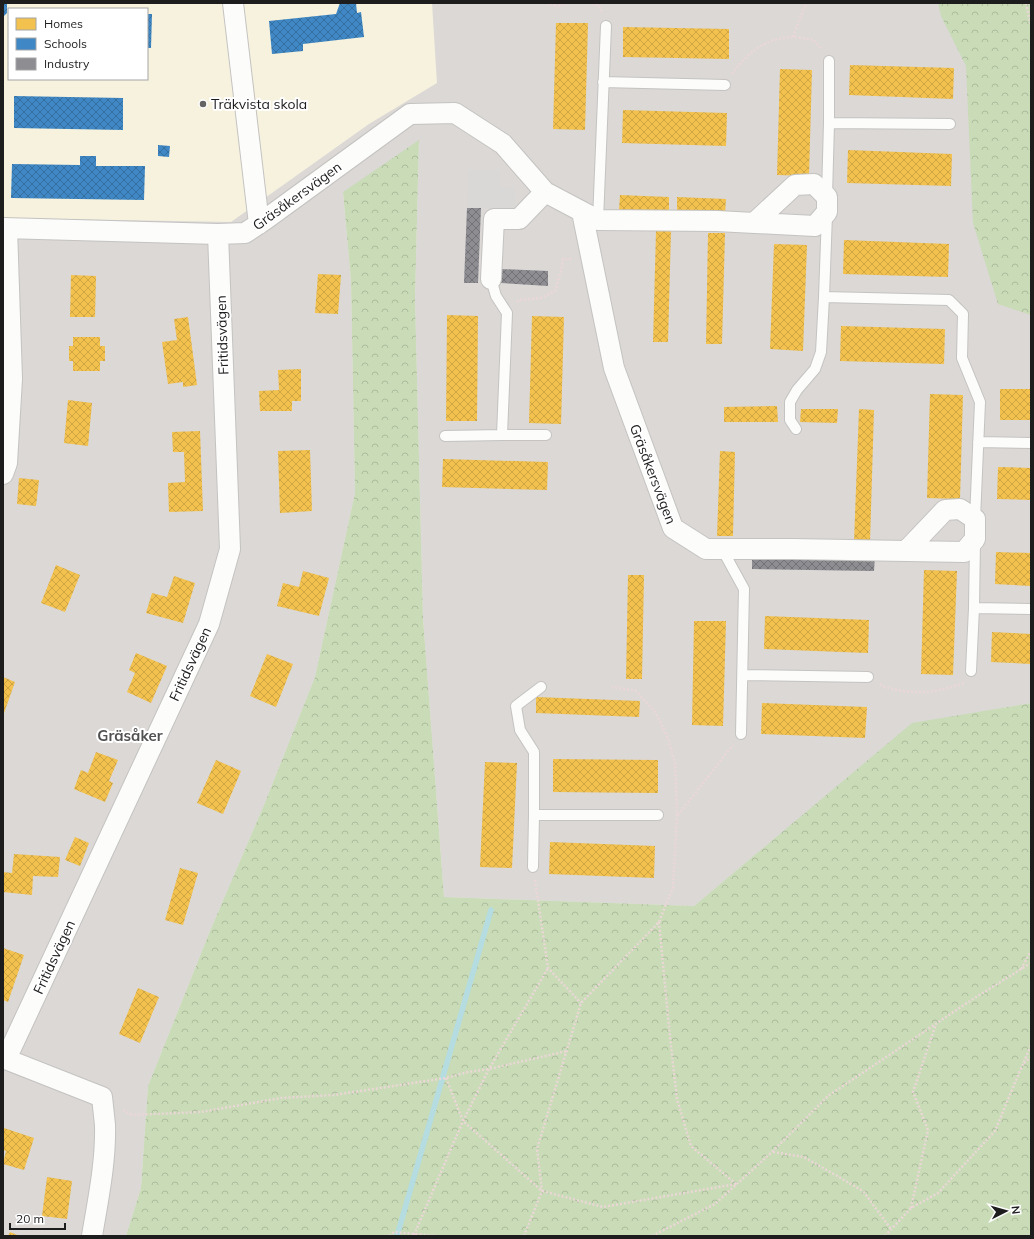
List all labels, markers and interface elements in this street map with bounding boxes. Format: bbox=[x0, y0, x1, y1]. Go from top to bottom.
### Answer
legend bbox=[8, 8, 148, 80]
text: Homes bbox=[44, 16, 83, 31]
text: Schools bbox=[44, 36, 87, 51]
text: Industry bbox=[44, 56, 90, 71]
place label: Träkvista skola bbox=[211, 95, 307, 113]
marker: Träkvista skola bbox=[198, 99, 208, 109]
street label: Gräsåkersvägen bbox=[249, 158, 345, 234]
street label: Fritidsvägen bbox=[212, 295, 232, 375]
street label: Gräsåkersvägen bbox=[626, 421, 680, 527]
street label: Fritidsvägen bbox=[165, 624, 215, 704]
district label: Gräsåker bbox=[97, 726, 163, 745]
street label: Fritidsvägen bbox=[29, 917, 79, 997]
north arrow bbox=[986, 1191, 1026, 1231]
scale bar bbox=[10, 1205, 65, 1231]
text: N bbox=[1009, 1205, 1023, 1215]
text: 20 m bbox=[16, 1211, 44, 1226]

